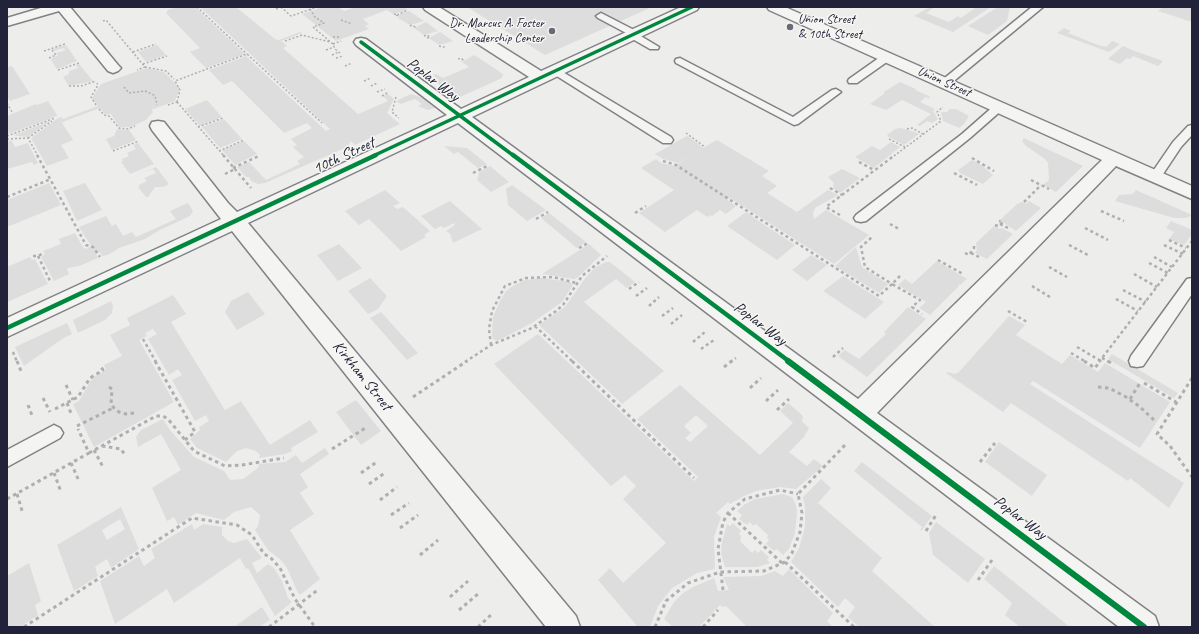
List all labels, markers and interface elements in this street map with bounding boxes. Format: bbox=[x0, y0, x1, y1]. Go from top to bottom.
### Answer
place label: Union Street & 10th Street bbox=[798, 12, 862, 43]
place label: Dr. Marcus A. Foster Leadership Center bbox=[449, 16, 544, 47]
marker: Union Street & 10th Street bbox=[785, 22, 795, 32]
marker: Dr. Marcus A. Foster Leadership Center bbox=[547, 26, 557, 36]
street label: Poplar Way bbox=[403, 54, 463, 106]
street label: Union Street bbox=[915, 63, 973, 101]
street label: 10th Street bbox=[310, 133, 378, 179]
street label: Poplar Way bbox=[730, 298, 790, 350]
street label: Kirkham Street bbox=[328, 337, 396, 415]
street label: Poplar Way bbox=[990, 492, 1050, 544]

